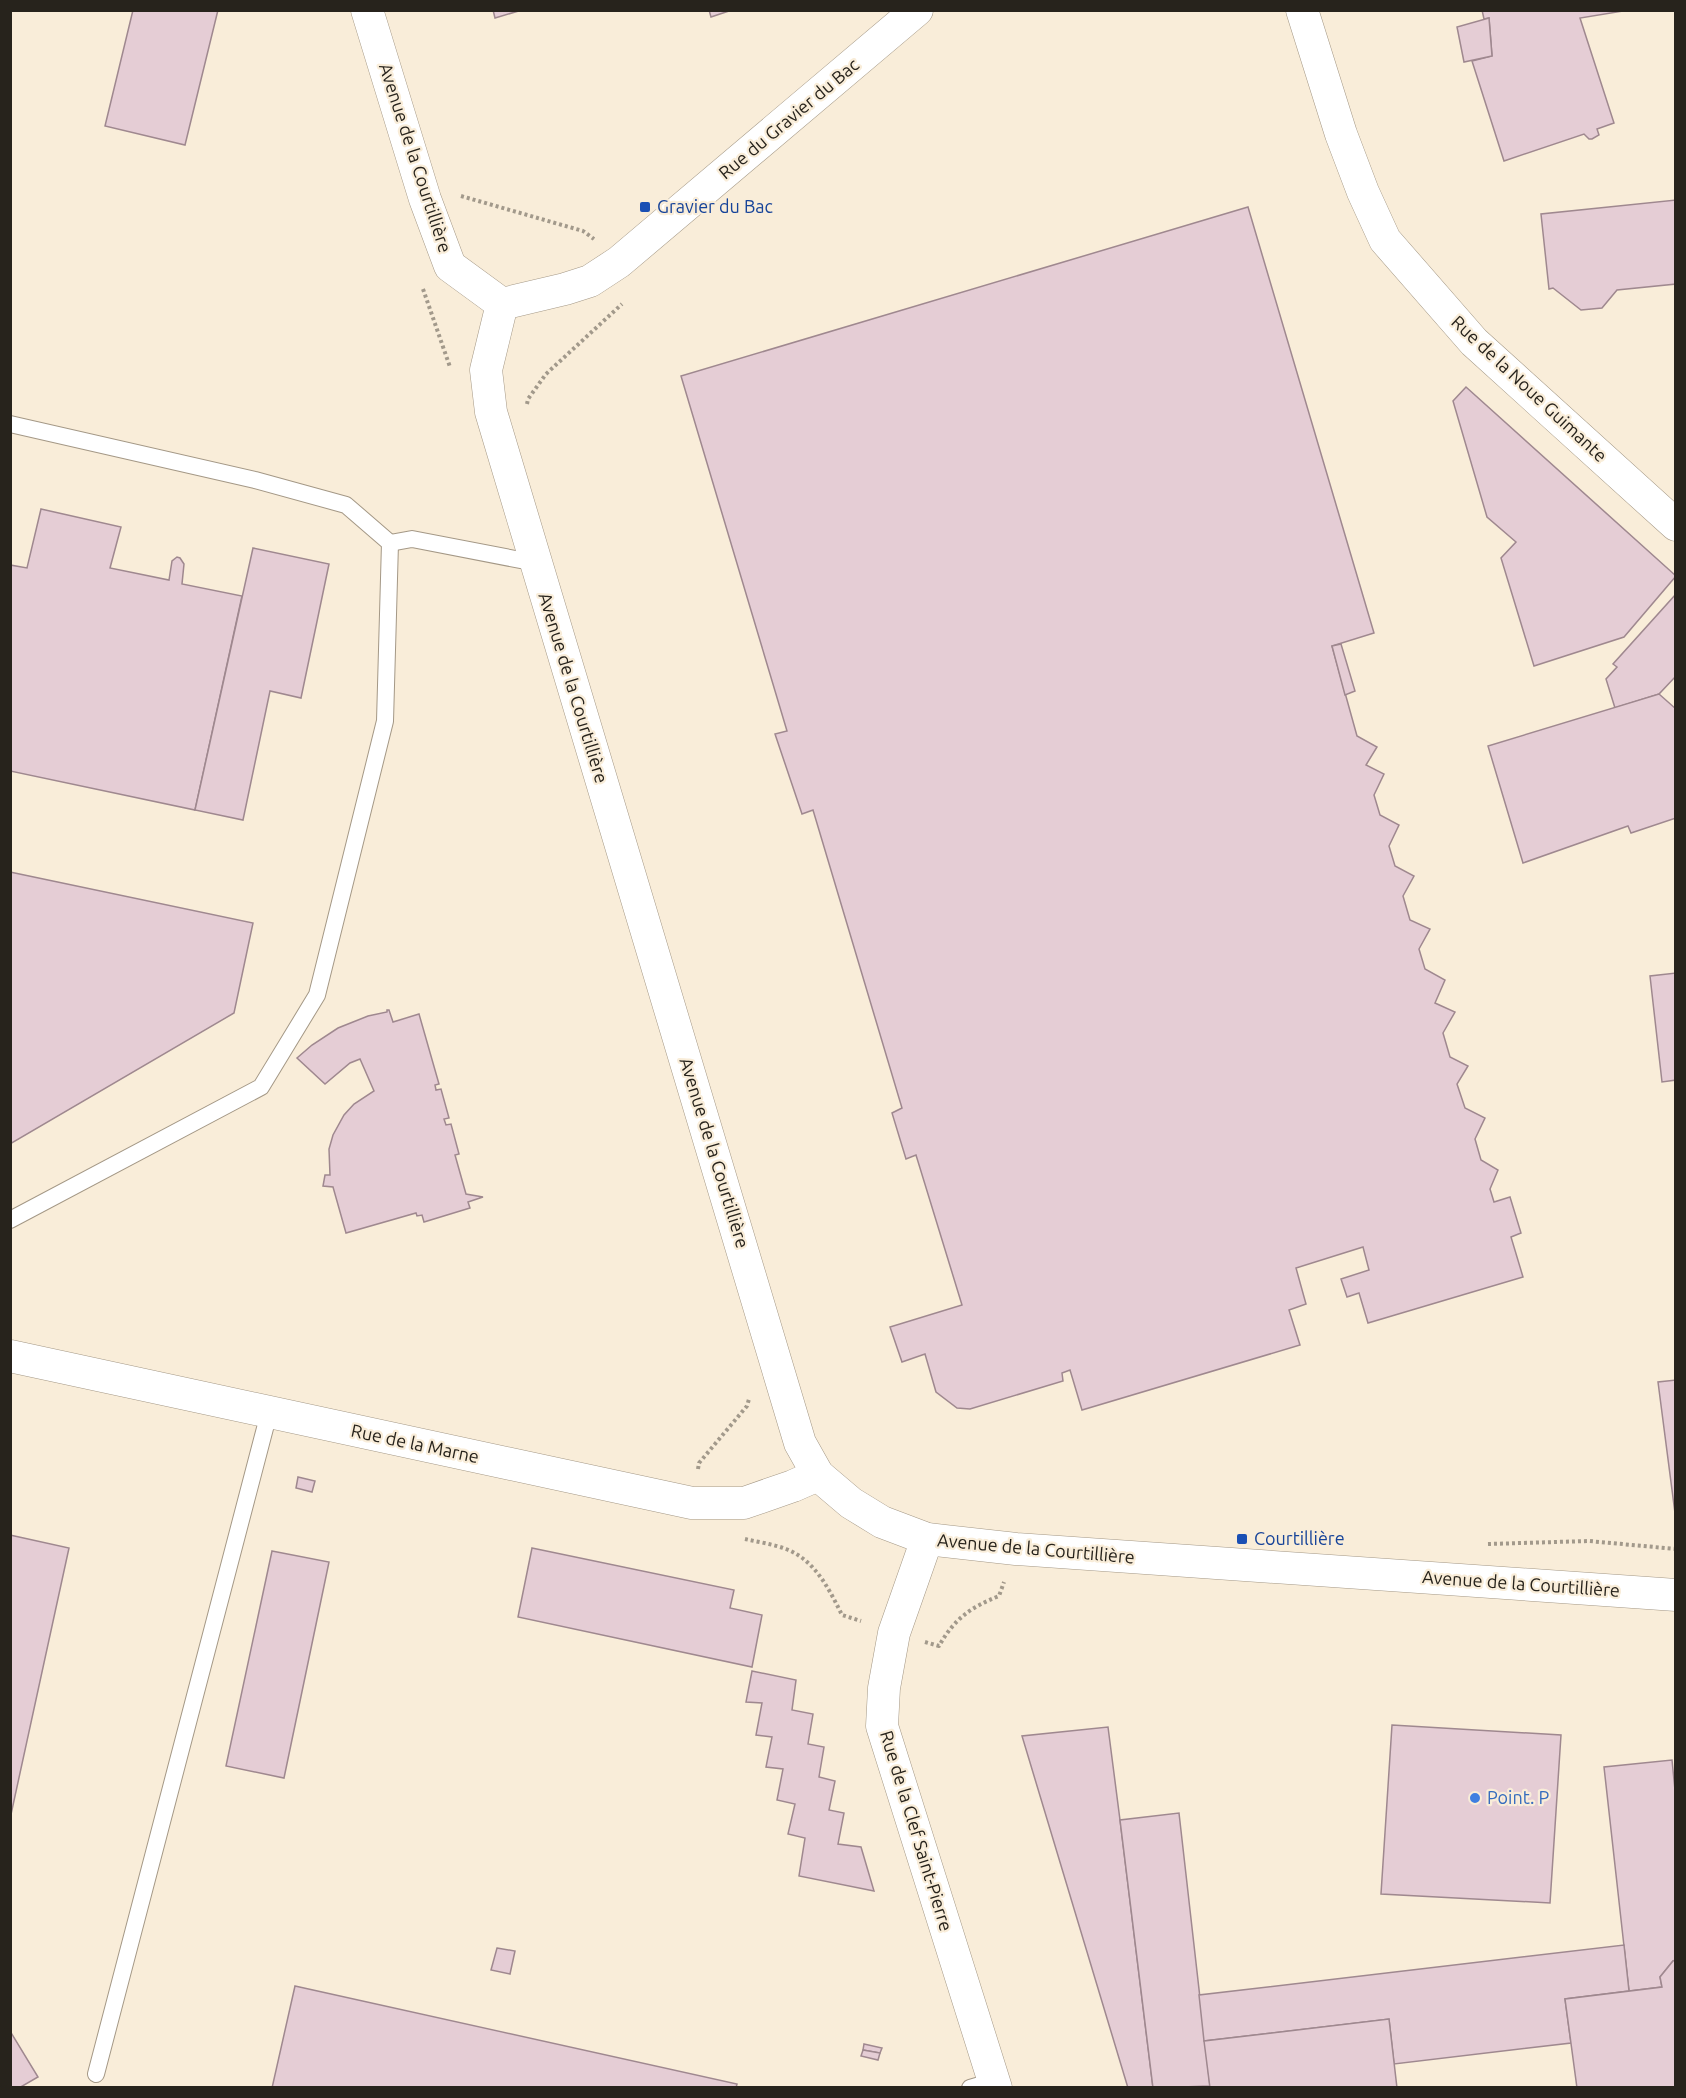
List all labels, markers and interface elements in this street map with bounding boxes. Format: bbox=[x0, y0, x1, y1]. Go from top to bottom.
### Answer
street label: Rue du Gravier du Bac bbox=[714, 54, 862, 183]
street label: Avenue de la Courtillière bbox=[376, 60, 456, 255]
place label: Gravier du Bac bbox=[657, 196, 773, 216]
marker: Gravier du Bac bbox=[638, 200, 652, 214]
street label: Rue de la Noue Guimante bbox=[1448, 311, 1611, 465]
street label: Avenue de la Courtillière bbox=[535, 590, 612, 785]
street label: Avenue de la Courtillière bbox=[676, 1055, 753, 1250]
street label: Rue de la Marne bbox=[349, 1420, 481, 1466]
place label: Courtillière bbox=[1254, 1528, 1345, 1548]
street label: Avenue de la Courtillière bbox=[937, 1529, 1136, 1567]
marker: Courtillière bbox=[1235, 1532, 1249, 1546]
street label: Avenue de la Courtillière bbox=[1422, 1566, 1621, 1600]
street label: Rue de la Clef Saint-Pierre bbox=[877, 1728, 957, 1933]
place label: Point. P bbox=[1487, 1787, 1550, 1807]
marker: Point. P bbox=[1468, 1791, 1482, 1805]

